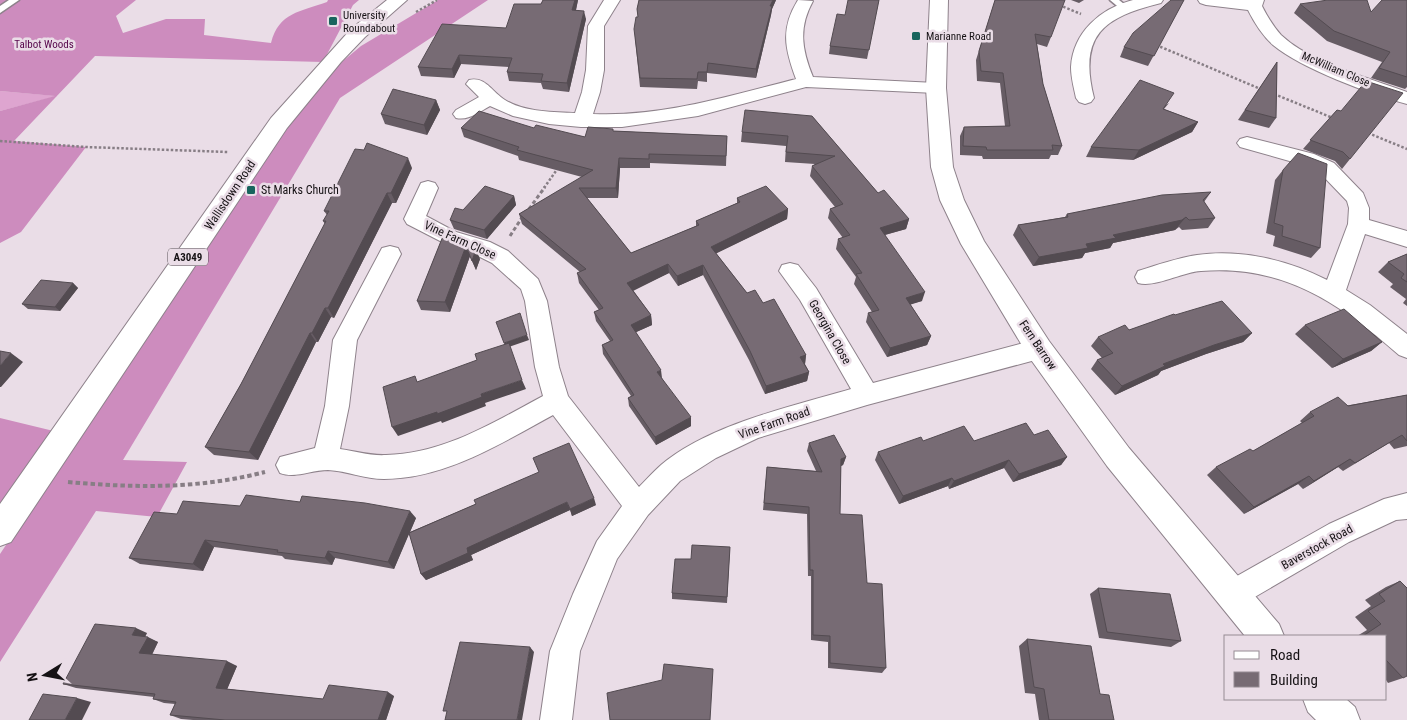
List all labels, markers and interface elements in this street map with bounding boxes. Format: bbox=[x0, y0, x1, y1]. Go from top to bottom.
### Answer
place label: University Roundabout bbox=[343, 9, 395, 35]
marker: University Roundabout bbox=[327, 15, 339, 27]
marker: Marianne Road bbox=[910, 30, 922, 42]
place label: Marianne Road bbox=[926, 30, 991, 43]
park label: Talbot Woods bbox=[14, 38, 74, 51]
street label: McWilliam Close bbox=[1300, 49, 1372, 90]
street label: Wallisdown Road bbox=[202, 158, 258, 232]
place label: St Marks Church bbox=[261, 183, 339, 197]
marker: St Marks Church bbox=[245, 184, 257, 196]
street label: Vine Farm Close bbox=[422, 218, 498, 262]
road number: A3049 bbox=[168, 248, 208, 266]
street label: Georgina Close bbox=[806, 297, 854, 367]
street label: Fern Barrow bbox=[1016, 318, 1060, 373]
street label: Vine Farm Road bbox=[736, 404, 812, 442]
street label: Baverstock Road bbox=[1279, 522, 1355, 572]
legend bbox=[1224, 635, 1387, 700]
text: Road bbox=[1270, 646, 1300, 664]
north arrow bbox=[20, 650, 70, 700]
text: Building bbox=[1270, 671, 1318, 689]
text: N bbox=[24, 672, 41, 683]

